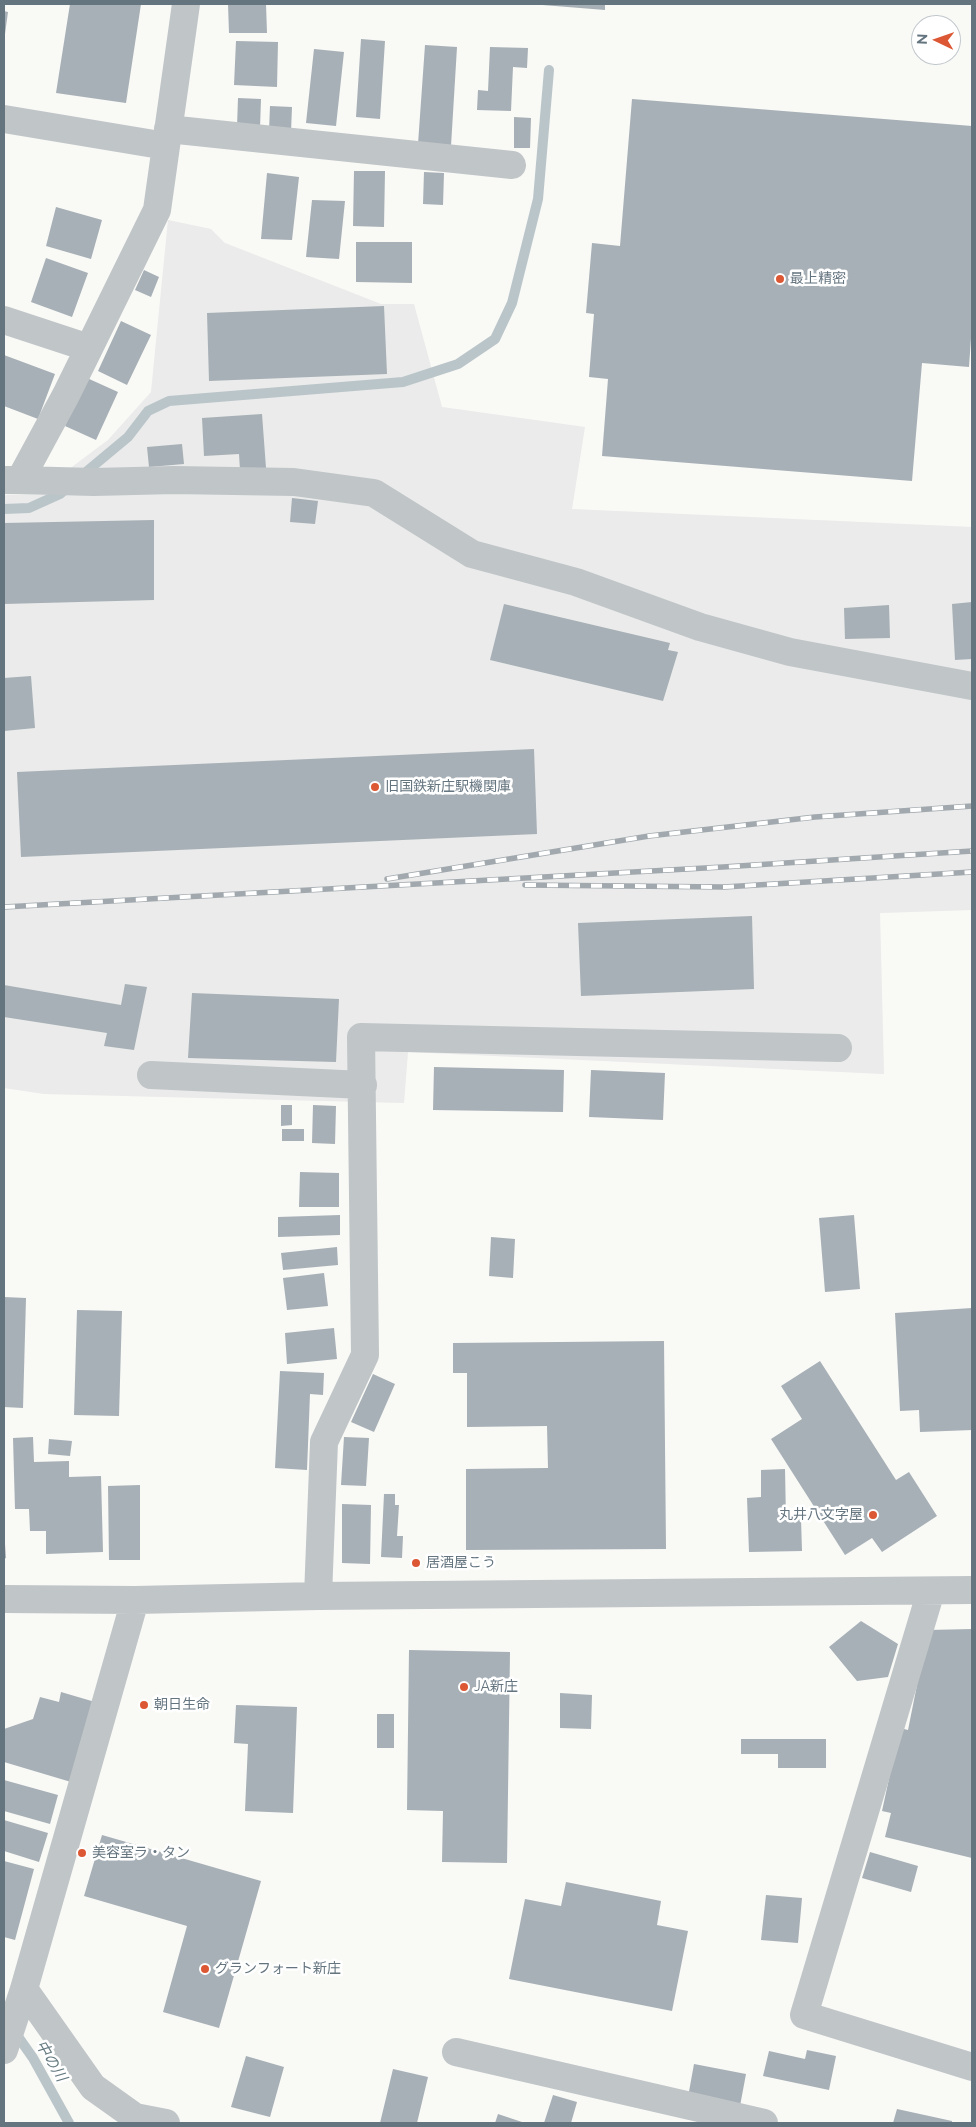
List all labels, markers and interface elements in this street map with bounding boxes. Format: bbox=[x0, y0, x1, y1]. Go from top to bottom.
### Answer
north arrow bbox=[911, 15, 961, 65]
text: N bbox=[914, 34, 930, 45]
place label: 最上精密 bbox=[790, 271, 846, 287]
marker: 最上精密 bbox=[774, 273, 786, 285]
place label: 旧国鉄新庄駅機関庫 bbox=[385, 779, 511, 795]
marker: 旧国鉄新庄駅機関庫 bbox=[369, 781, 381, 793]
place label: 丸井八文字屋 bbox=[779, 1507, 863, 1523]
marker: 丸井八文字屋 bbox=[867, 1509, 879, 1521]
place label: 居酒屋こう bbox=[426, 1555, 496, 1571]
marker: 居酒屋こう bbox=[410, 1557, 422, 1569]
place label: JA新庄 bbox=[474, 1679, 518, 1695]
marker: JA新庄 bbox=[458, 1681, 470, 1693]
place label: 朝日生命 bbox=[154, 1697, 210, 1713]
marker: 朝日生命 bbox=[138, 1699, 150, 1711]
place label: 美容室ラ・タン bbox=[92, 1845, 190, 1861]
marker: 美容室ラ・タン bbox=[76, 1847, 88, 1859]
place label: グランフォート新庄 bbox=[215, 1961, 341, 1977]
marker: グランフォート新庄 bbox=[199, 1963, 211, 1975]
water label: 中の川 bbox=[32, 2037, 70, 2085]

